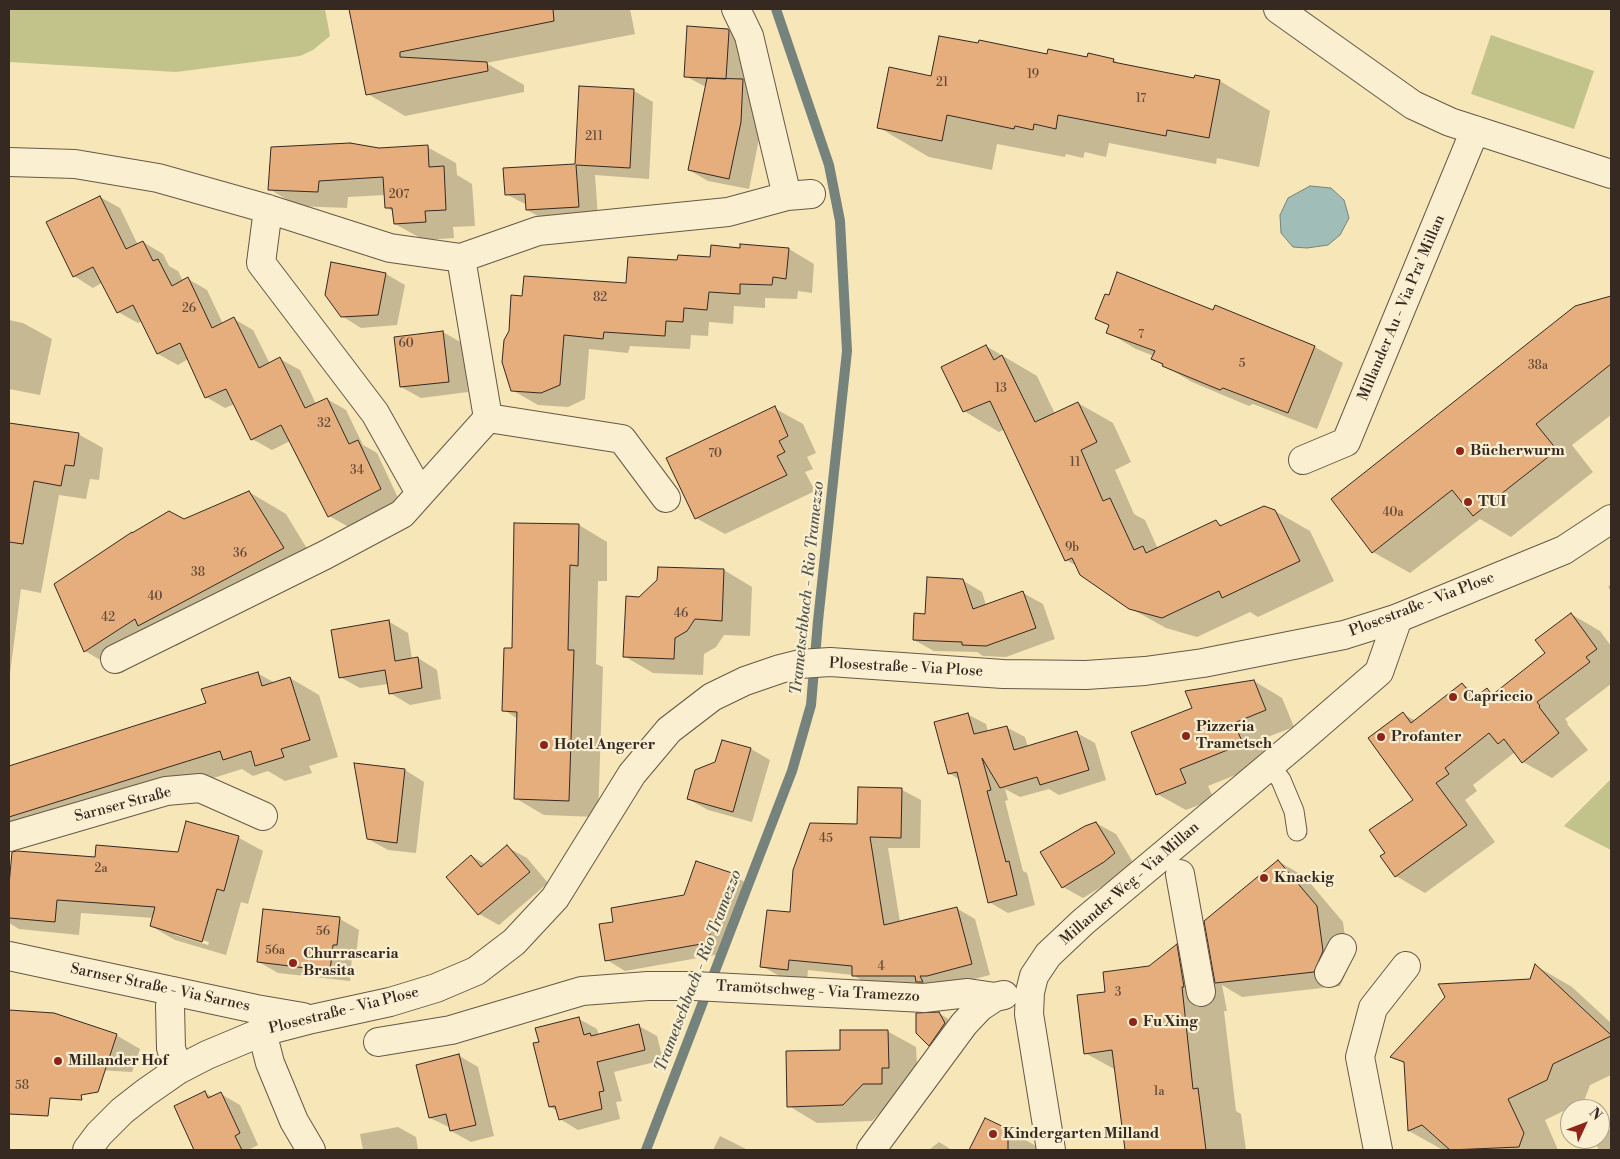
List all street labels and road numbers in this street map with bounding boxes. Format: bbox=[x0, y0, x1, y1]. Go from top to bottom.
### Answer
street label: Millander Au - Via Pra' Millan bbox=[1355, 212, 1449, 404]
street label: Plosestraße - Via Plose bbox=[1347, 569, 1497, 641]
street label: Plosestraße - Via Plose bbox=[829, 655, 983, 681]
street label: Sarnser Straße bbox=[73, 783, 173, 827]
street label: Millander Weg - Via Millan bbox=[1057, 819, 1203, 949]
street label: Sarnser Straße - Via Sarnes bbox=[69, 960, 251, 1016]
street label: Tramötschweg - Via Tramezzo bbox=[716, 978, 920, 1006]
street label: Plosestraße - Via Plose bbox=[267, 984, 421, 1038]

